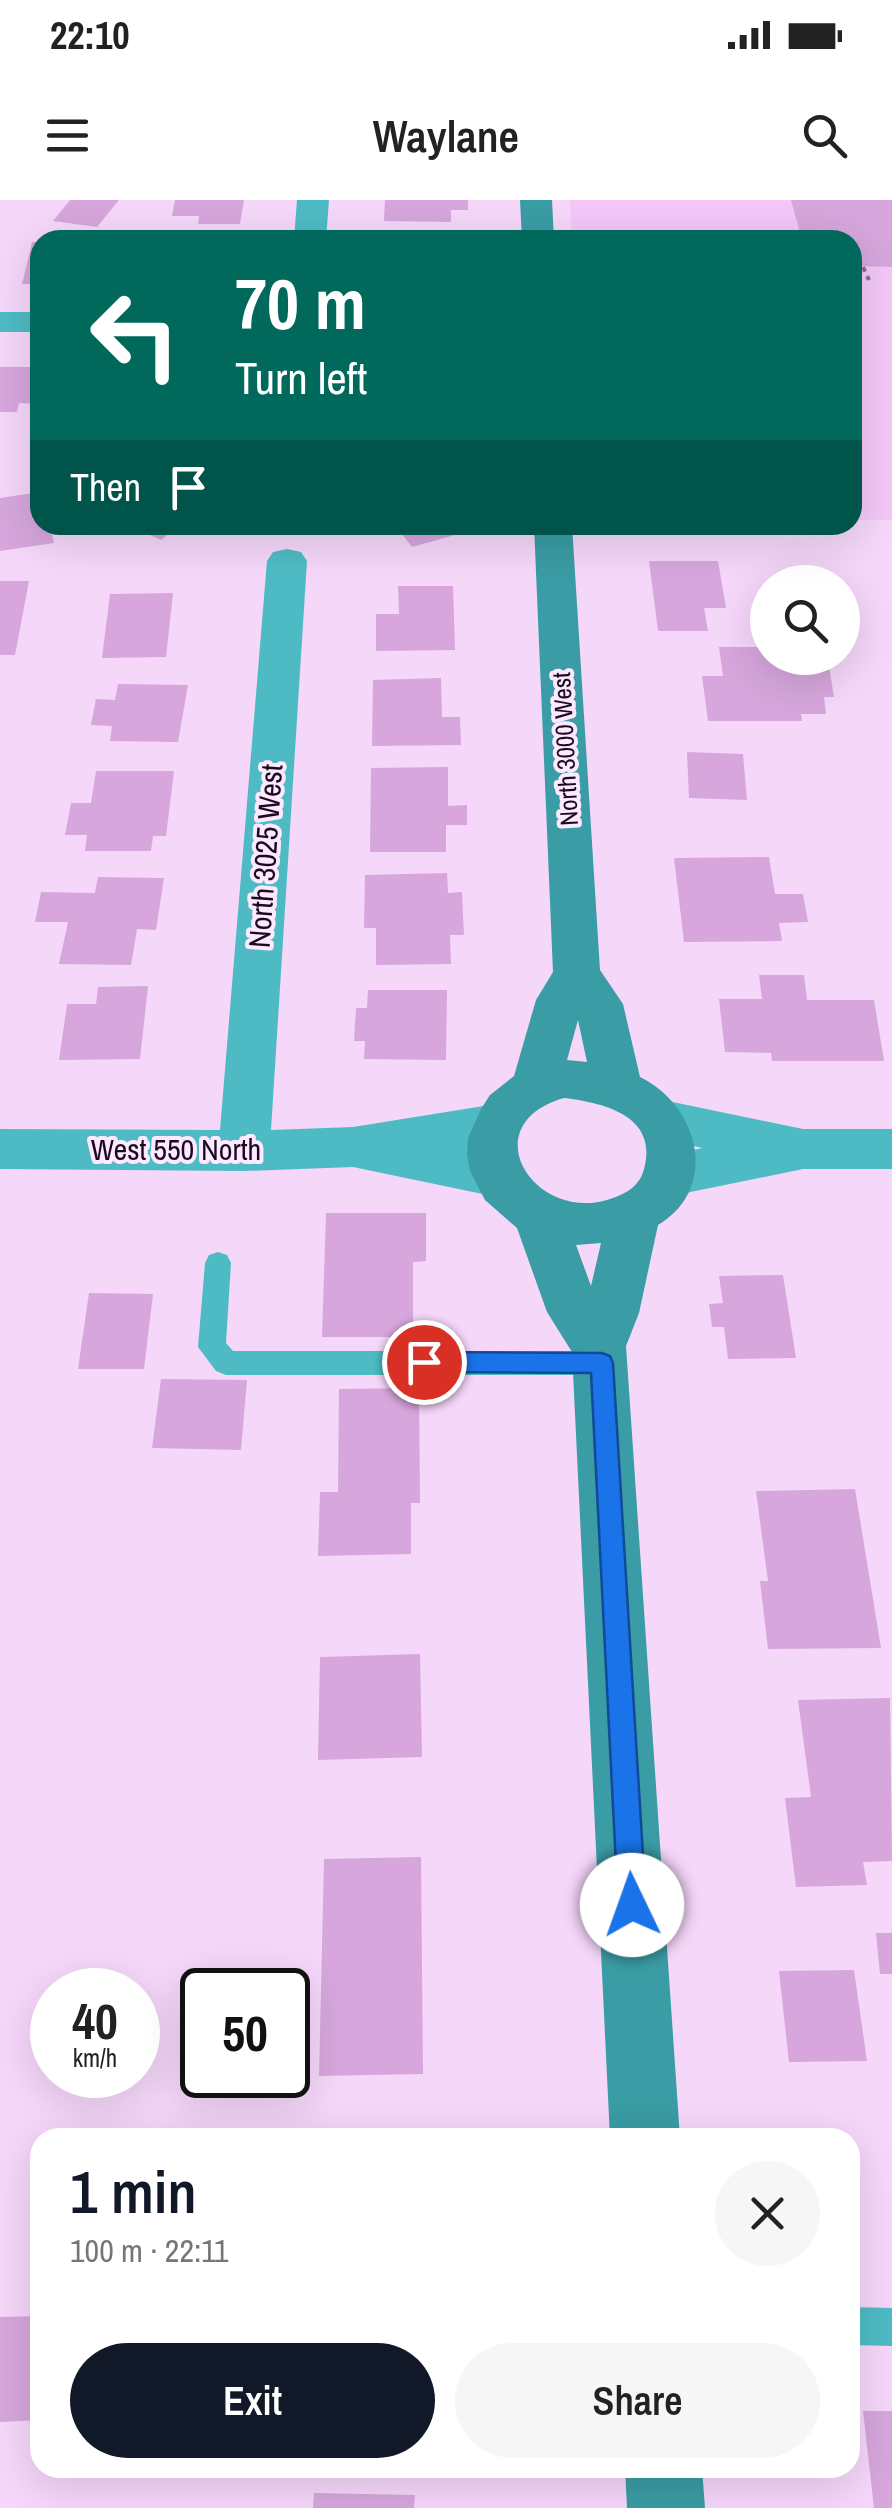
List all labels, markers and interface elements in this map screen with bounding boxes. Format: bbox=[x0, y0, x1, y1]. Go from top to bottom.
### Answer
text: 22:10 bbox=[50, 10, 130, 61]
text: Waylane bbox=[373, 105, 519, 166]
icon: menu bbox=[40, 108, 95, 163]
icon: search bbox=[797, 108, 852, 163]
text: 70 m bbox=[235, 257, 366, 351]
icon: left bbox=[70, 270, 200, 400]
text: Turn left bbox=[235, 347, 367, 408]
icon: arrive bbox=[161, 460, 216, 515]
text: Then bbox=[70, 462, 141, 513]
map controls bbox=[750, 565, 860, 675]
button: search bbox=[750, 565, 860, 675]
street label: North 3000 West bbox=[544, 671, 586, 827]
street label: North 3025 West bbox=[239, 763, 291, 949]
street label: West 550 North bbox=[91, 1129, 261, 1169]
pin bbox=[382, 1320, 467, 1405]
icon: arrive bbox=[397, 1335, 452, 1390]
position arrow bbox=[580, 1853, 684, 1957]
speed limit sign: 50 bbox=[180, 1968, 310, 2098]
text: 40 bbox=[72, 1987, 118, 2055]
text: km/h bbox=[73, 2041, 117, 2075]
text: 1 min bbox=[70, 2151, 197, 2232]
button: close bbox=[715, 2161, 820, 2266]
text: 100 m · 22:11 bbox=[70, 2229, 229, 2272]
button: Exit bbox=[70, 2343, 435, 2458]
button: Share bbox=[455, 2343, 820, 2458]

